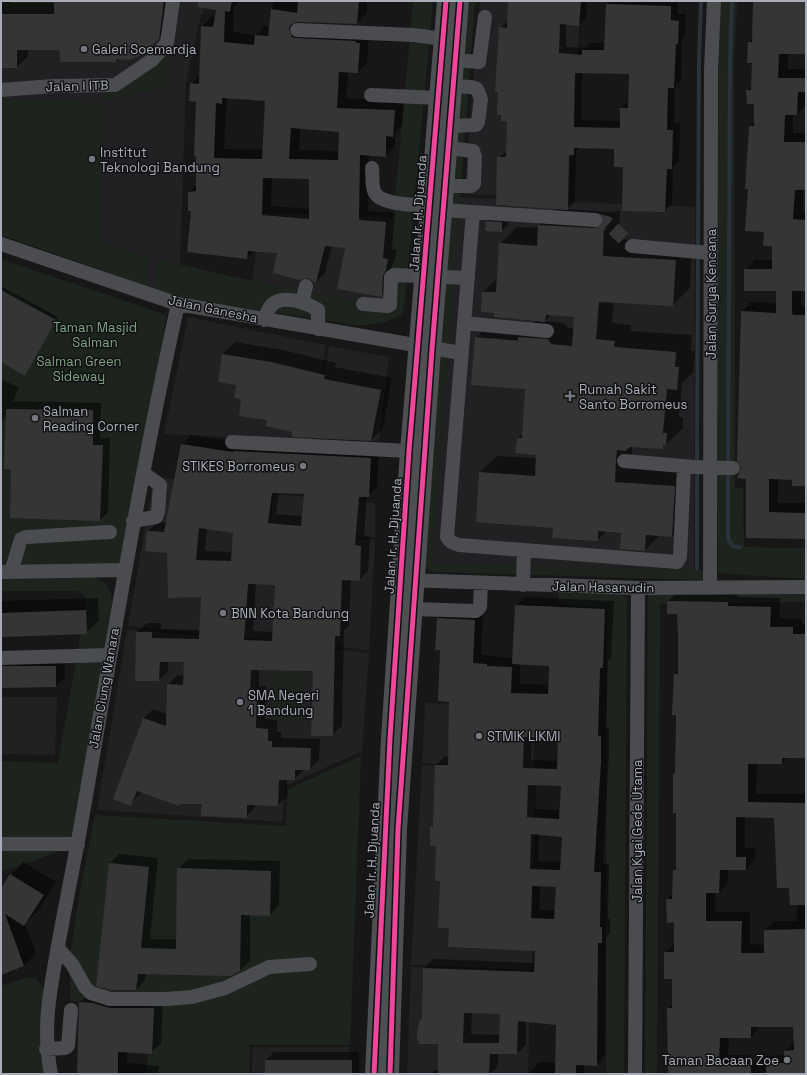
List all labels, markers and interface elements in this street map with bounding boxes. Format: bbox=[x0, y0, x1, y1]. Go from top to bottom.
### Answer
place label: Galeri Soemardja bbox=[92, 41, 197, 58]
marker: Galeri Soemardja bbox=[79, 44, 89, 54]
street label: Jalan I ITB bbox=[45, 76, 109, 96]
place label: Institut Teknologi Bandung bbox=[100, 144, 220, 176]
marker: Institut Teknologi Bandung bbox=[87, 154, 97, 164]
street label: Jalan Ir. H. Djuanda bbox=[405, 154, 431, 271]
street label: Jalan Surya Kencana bbox=[703, 228, 720, 359]
street label: Jalan Ganesha bbox=[167, 291, 260, 327]
park label: Taman Masjid Salman bbox=[53, 319, 137, 351]
park label: Salman Green Sideway bbox=[36, 353, 122, 385]
place label: Rumah Sakit Santo Borromeus bbox=[579, 381, 687, 413]
marker: Rumah Sakit Santo Borromeus bbox=[564, 390, 576, 402]
place label: Salman Reading Corner bbox=[43, 403, 139, 435]
marker: Salman Reading Corner bbox=[30, 413, 40, 423]
place label: STIKES Borromeus bbox=[182, 458, 295, 475]
marker: STIKES Borromeus bbox=[298, 461, 308, 471]
street label: Jalan Ir. H. Djuanda bbox=[380, 477, 406, 594]
street label: Jalan Hasanudin bbox=[552, 578, 654, 596]
place label: BNN Kota Bandung bbox=[231, 605, 349, 622]
marker: BNN Kota Bandung bbox=[218, 608, 228, 618]
street label: Jalan Ciung Wanara bbox=[85, 626, 123, 750]
place label: SMA Negeri 1 Bandung bbox=[248, 687, 319, 719]
marker: SMA Negeri 1 Bandung bbox=[235, 697, 245, 707]
place label: STMIK LIKMI bbox=[487, 728, 561, 745]
marker: STMIK LIKMI bbox=[474, 731, 484, 741]
street label: Jalan Kyai Gede Utama bbox=[629, 759, 646, 903]
street label: Jalan Ir. H. Djuanda bbox=[360, 801, 384, 918]
place label: Taman Bacaan Zoe bbox=[662, 1052, 779, 1069]
marker: Taman Bacaan Zoe bbox=[782, 1055, 792, 1065]

